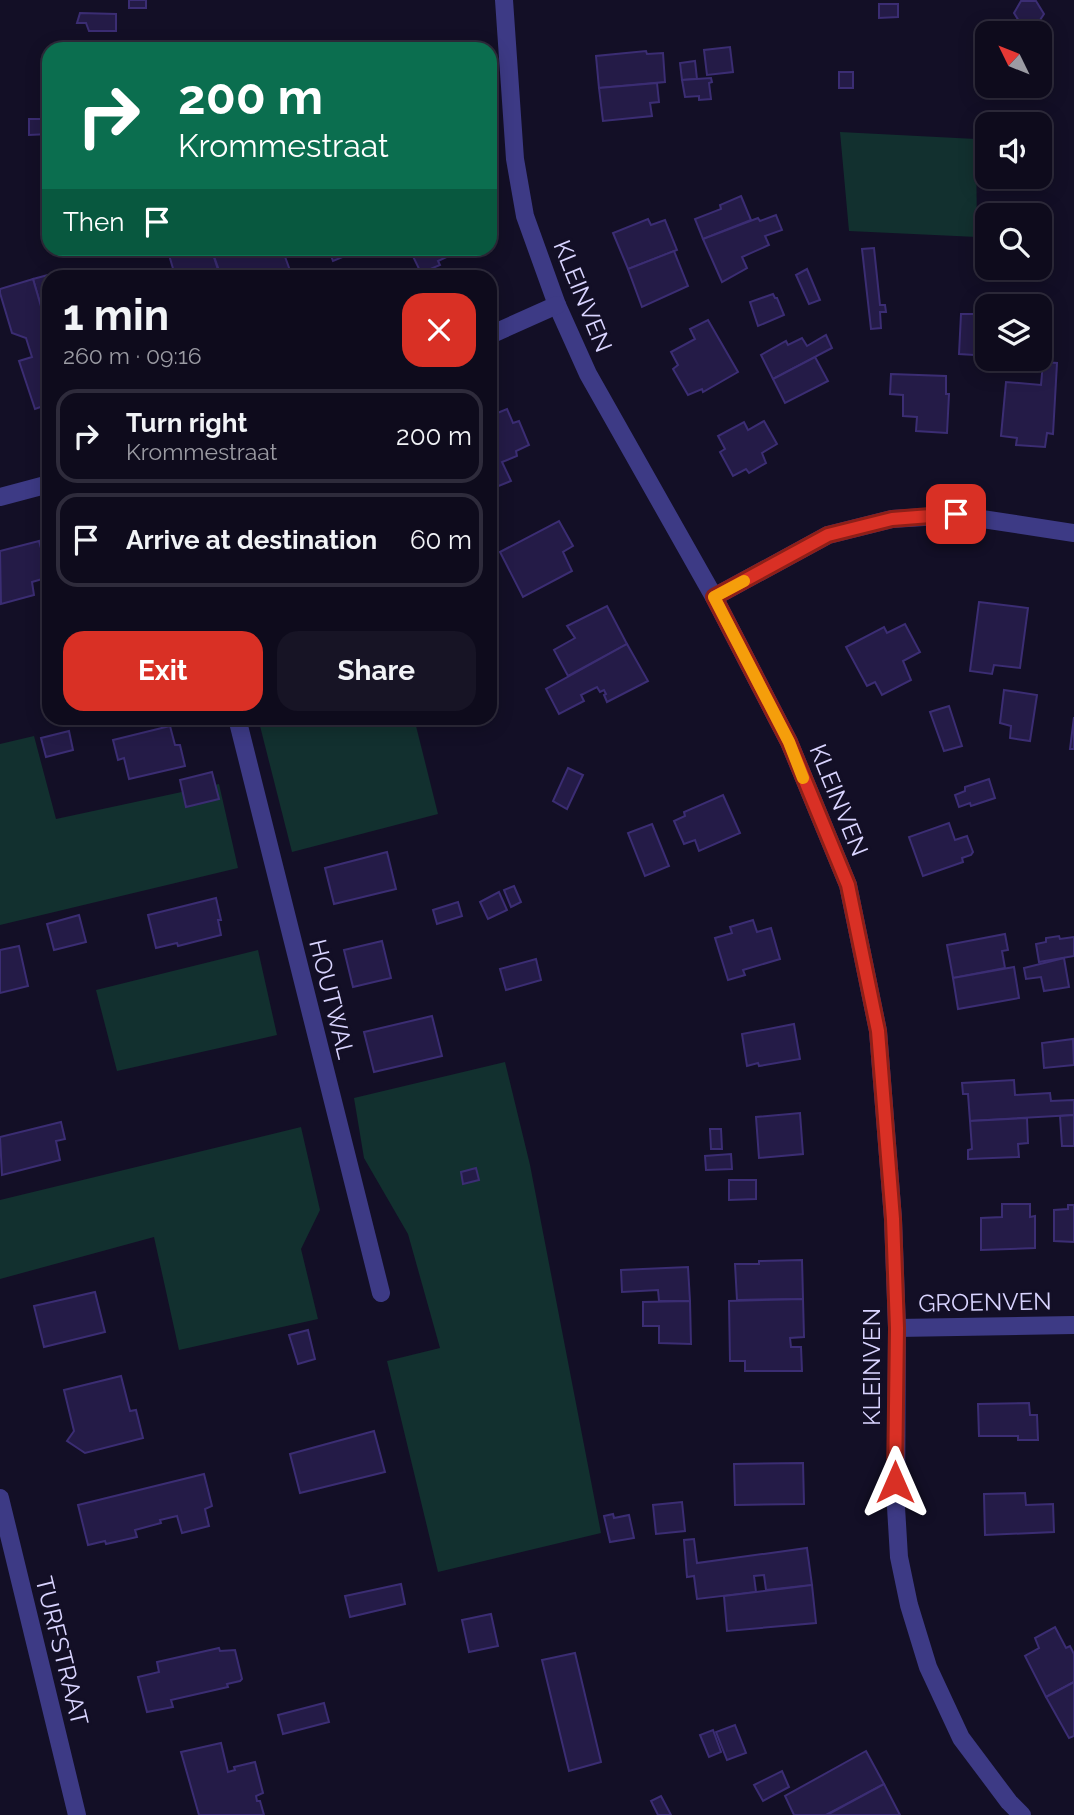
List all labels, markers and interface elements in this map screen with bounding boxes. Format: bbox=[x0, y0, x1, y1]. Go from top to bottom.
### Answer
north arrow bbox=[975, 21, 1052, 98]
map controls bbox=[975, 21, 1052, 371]
text: 200 m bbox=[178, 68, 323, 125]
icon: right bbox=[63, 70, 154, 161]
button: sound bbox=[975, 112, 1052, 189]
text: Krommestraat bbox=[178, 127, 389, 164]
icon: arrive bbox=[138, 203, 176, 241]
button: search bbox=[975, 203, 1052, 280]
text: Then bbox=[63, 207, 124, 237]
street label: KLEINVEN bbox=[547, 236, 619, 356]
text: 1 min bbox=[63, 291, 169, 340]
button: close bbox=[402, 293, 476, 367]
button: layers bbox=[975, 294, 1052, 371]
text: 260 m · 09:16 bbox=[63, 342, 202, 369]
text: Turn right bbox=[126, 408, 247, 438]
icon: right bbox=[67, 417, 105, 455]
text: 200 m bbox=[396, 421, 472, 451]
text: Krommestraat bbox=[126, 438, 277, 465]
pin bbox=[926, 484, 986, 544]
icon: arrive bbox=[937, 495, 975, 533]
icon: arrive bbox=[67, 521, 105, 559]
text: Arrive at destination bbox=[126, 525, 377, 555]
text: 60 m bbox=[410, 525, 472, 555]
button: Exit bbox=[63, 631, 263, 711]
button: Share bbox=[277, 631, 476, 711]
street label: KLEINVEN bbox=[803, 740, 875, 860]
street label: HOUTWAL bbox=[303, 936, 361, 1062]
street label: GROENVEN bbox=[918, 1286, 1052, 1318]
street label: KLEINVEN bbox=[857, 1308, 886, 1426]
position arrow bbox=[858, 1445, 932, 1519]
street label: TURFSTRAAT bbox=[29, 1574, 95, 1729]

